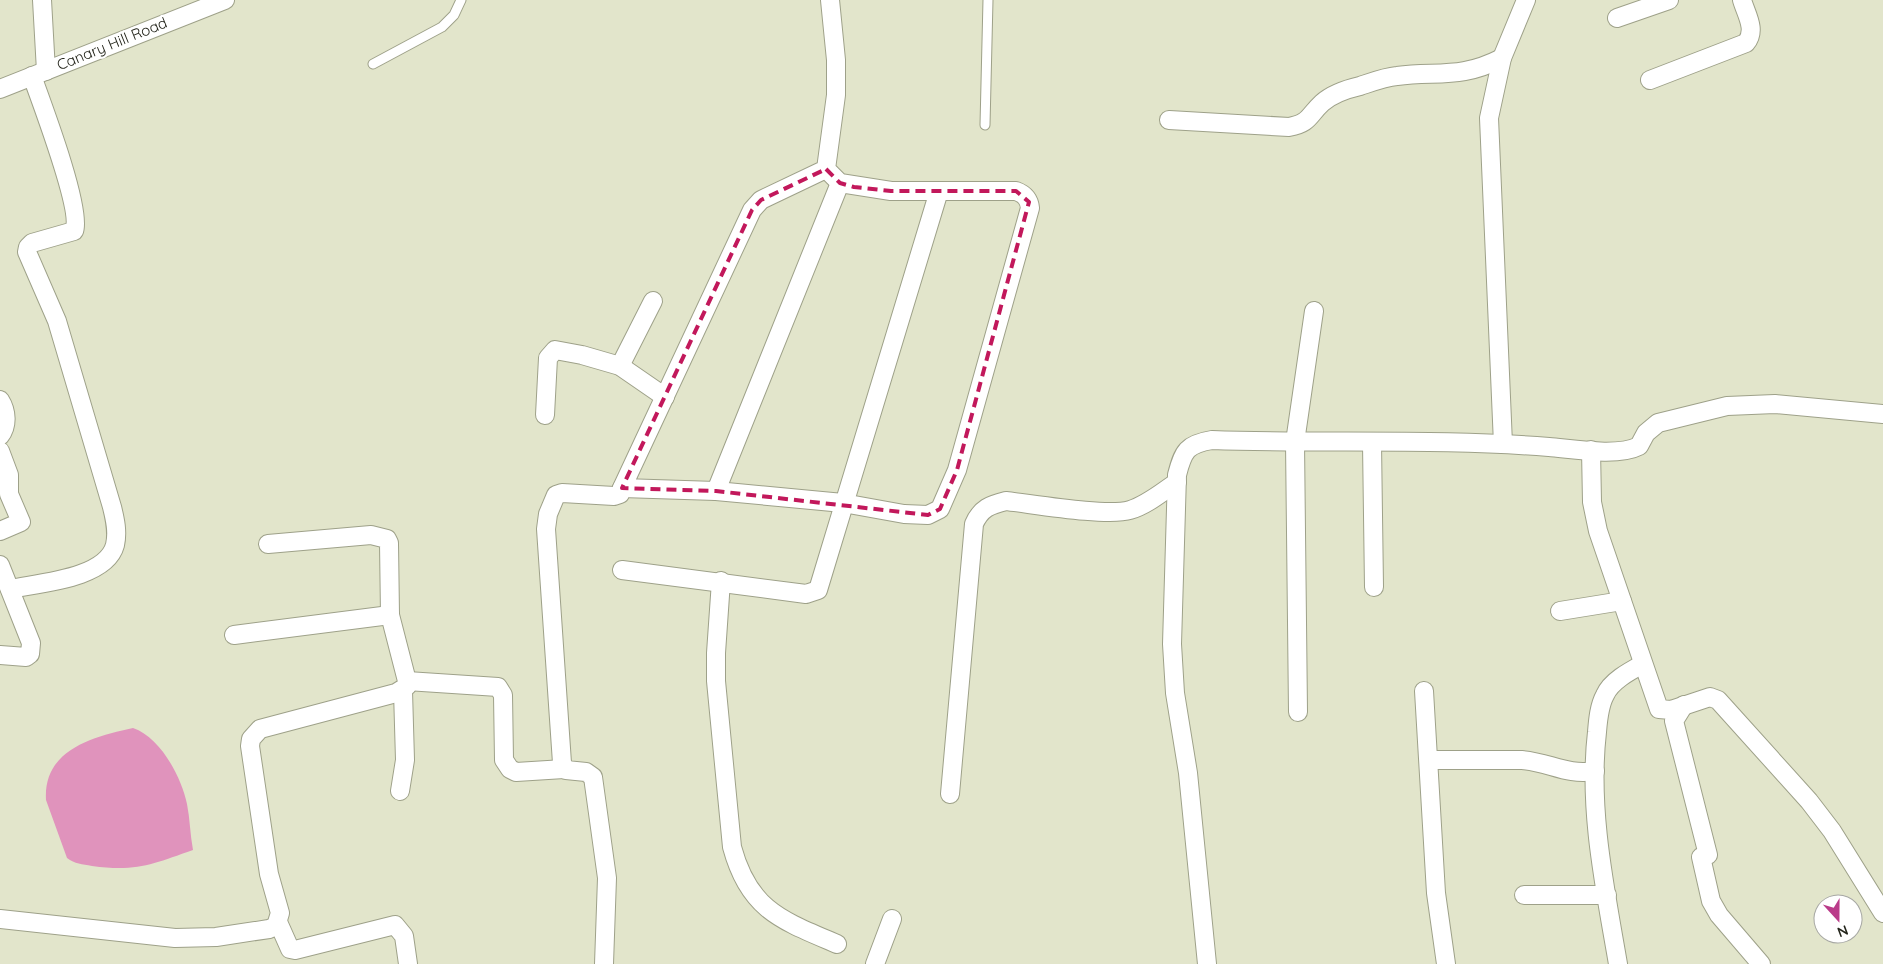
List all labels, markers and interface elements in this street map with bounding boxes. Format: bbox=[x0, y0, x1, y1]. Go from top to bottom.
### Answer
street label: Canary Hill Road bbox=[54, 13, 170, 74]
north arrow bbox=[1813, 894, 1863, 944]
text: N bbox=[1835, 921, 1851, 941]

